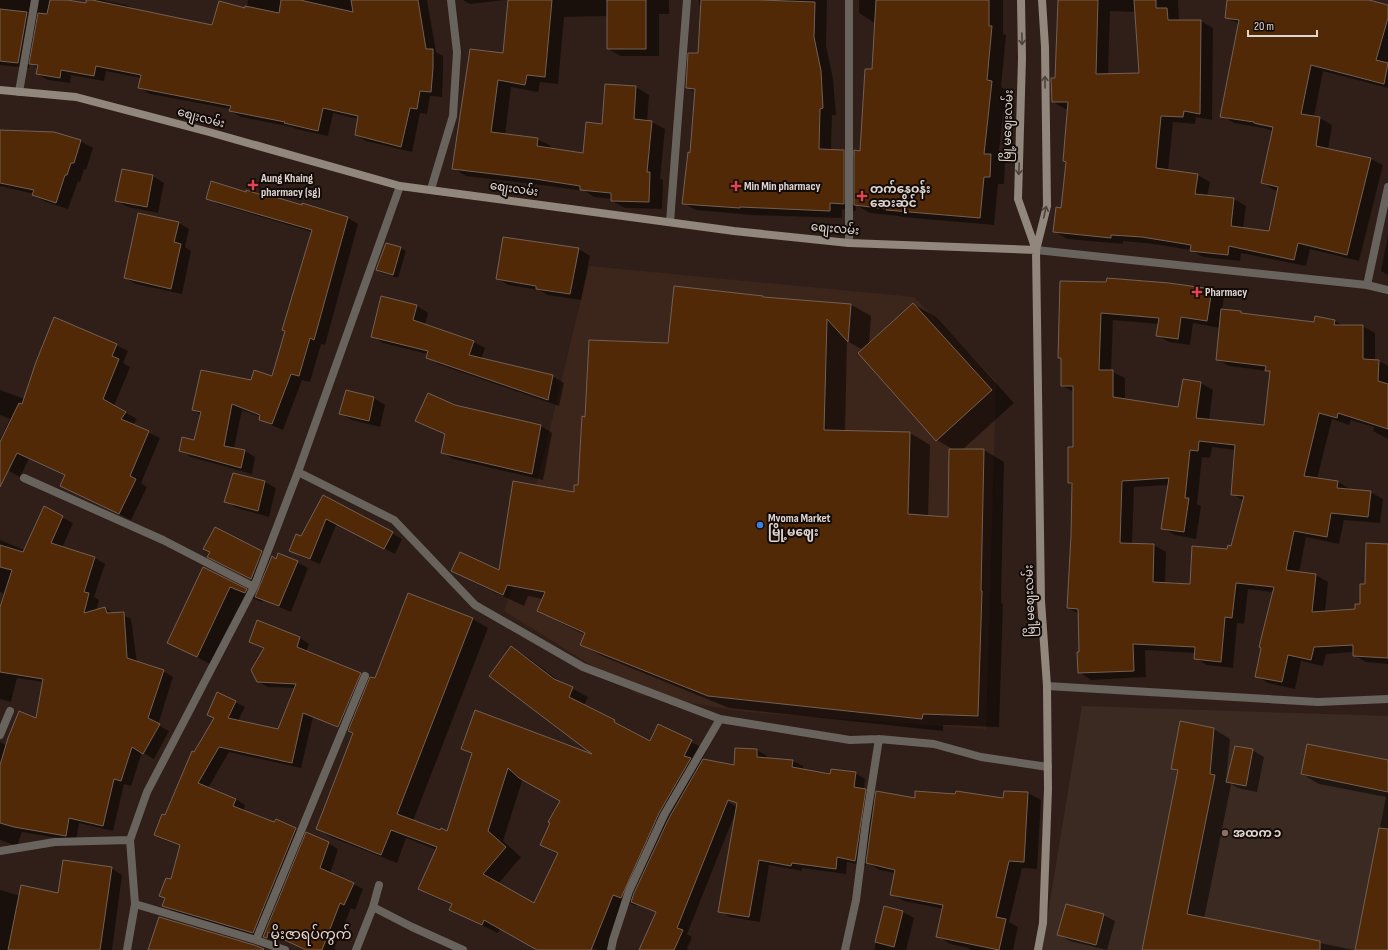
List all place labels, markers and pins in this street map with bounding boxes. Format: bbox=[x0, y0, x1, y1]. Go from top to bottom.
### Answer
place label: Aung Khaing pharmacy (sg) bbox=[260, 171, 321, 200]
place label: Min Min pharmacy bbox=[744, 179, 821, 194]
place label: တက်နေဝန်း ဆေးဆိုင် bbox=[870, 179, 931, 214]
marker: Aung Khaing pharmacy (sg) bbox=[248, 180, 258, 190]
marker: Min Min pharmacy bbox=[731, 181, 741, 191]
marker: တက်နေဝန်း ဆေးဆိုင် bbox=[857, 191, 867, 201]
place label: Pharmacy bbox=[1205, 285, 1247, 300]
marker: Pharmacy bbox=[1192, 287, 1202, 297]
place label: Myoma Market မြို့မဈေး bbox=[768, 511, 831, 542]
marker: Myoma Market မြို့မဈေး bbox=[755, 520, 765, 530]
place label: အထက ၁ bbox=[1233, 826, 1281, 841]
marker: အထက ၁ bbox=[1220, 828, 1230, 838]

